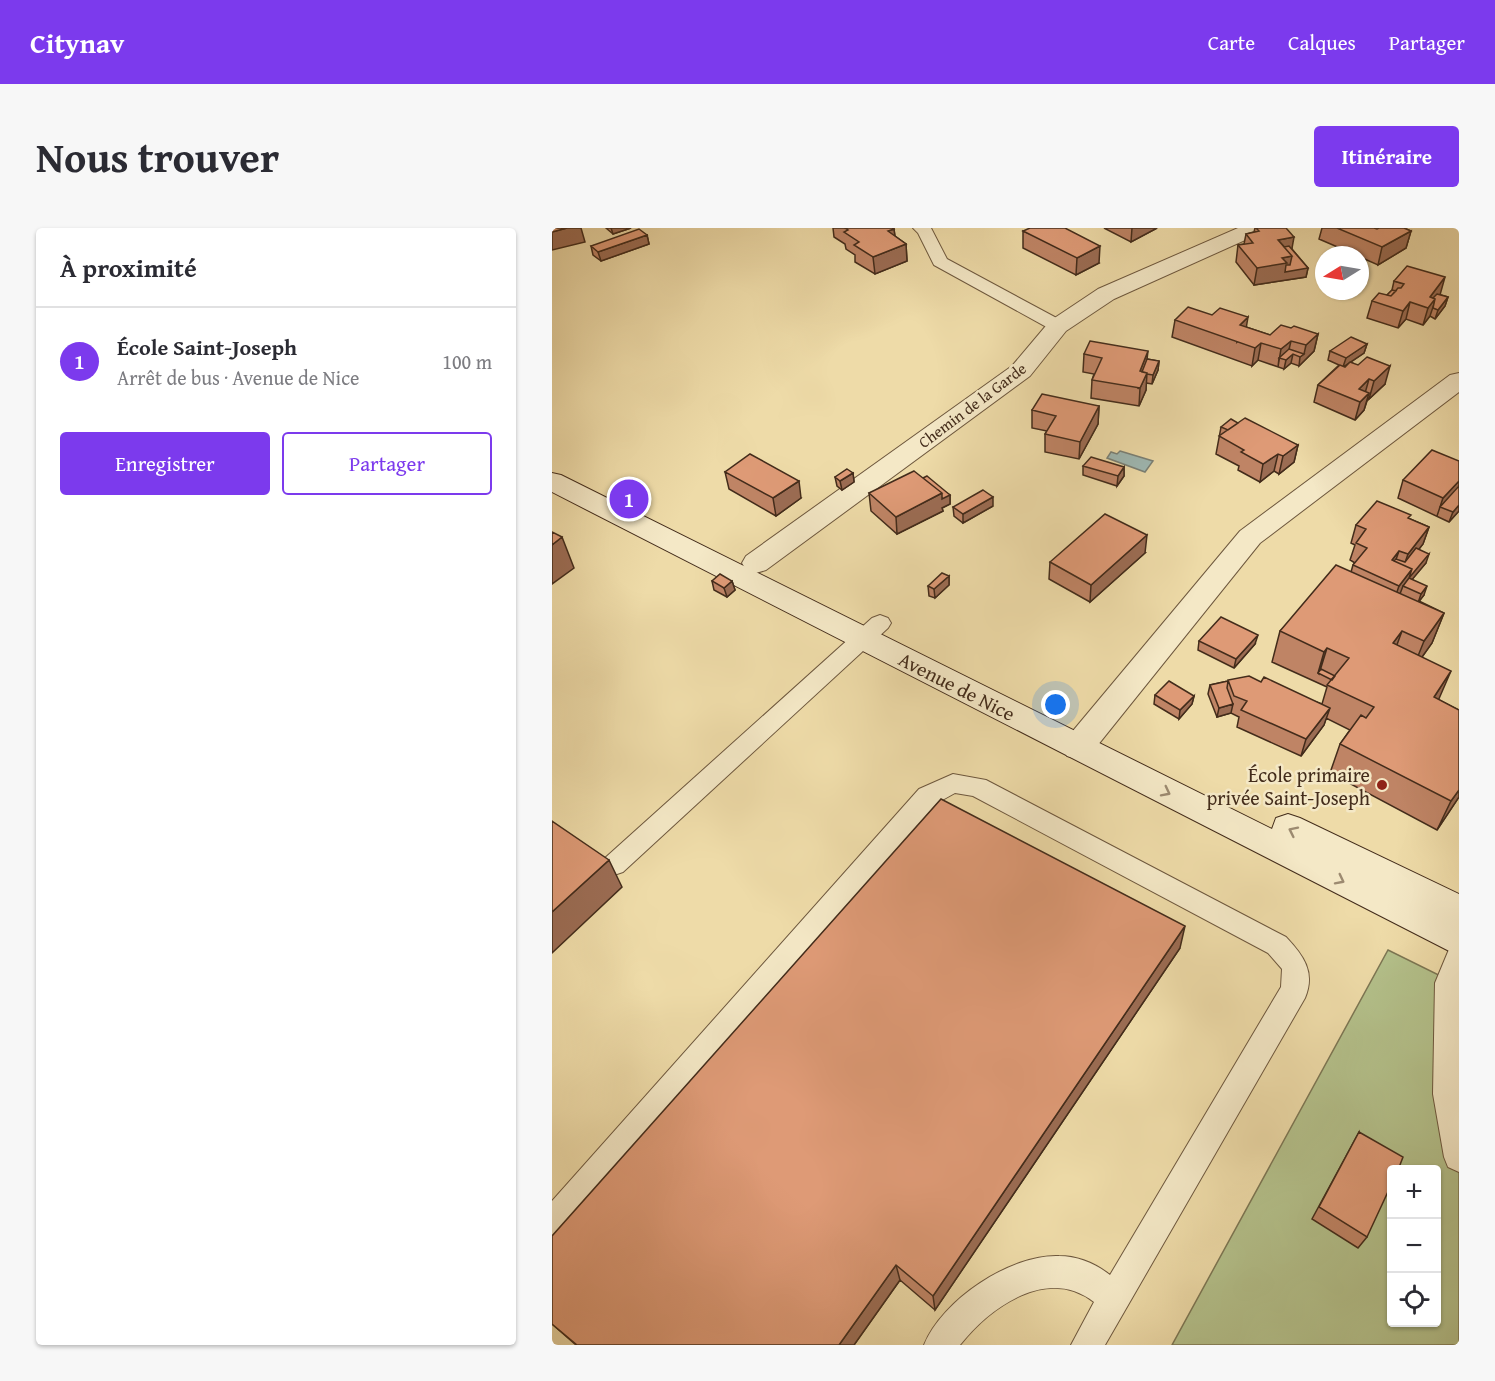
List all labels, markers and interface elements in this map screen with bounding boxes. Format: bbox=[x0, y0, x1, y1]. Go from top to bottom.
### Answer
text: Citynav bbox=[30, 22, 124, 63]
text: Carte bbox=[1208, 27, 1255, 58]
text: Calques bbox=[1288, 27, 1356, 58]
text: Partager bbox=[1389, 27, 1465, 58]
text: Nous trouver bbox=[36, 126, 279, 187]
button: Itinéraire bbox=[1314, 126, 1459, 187]
north arrow bbox=[1315, 246, 1369, 300]
text: À proximité bbox=[60, 248, 197, 287]
text: École Saint-Joseph bbox=[117, 331, 297, 363]
text: 1 bbox=[74, 347, 85, 376]
text: 100 m bbox=[442, 347, 492, 376]
street label: Chemin de la Garde bbox=[913, 356, 1031, 454]
text: Arrêt de bus · Avenue de Nice bbox=[117, 363, 359, 392]
button: Enregistrer bbox=[60, 432, 270, 495]
button: Partager bbox=[282, 432, 492, 495]
pin: 1 bbox=[610, 476, 649, 522]
street label: Avenue de Nice bbox=[894, 644, 1020, 728]
your location bbox=[1041, 690, 1070, 719]
place label: École primaire privée Saint-Joseph bbox=[1206, 760, 1370, 812]
marker: École primaire privée Saint-Joseph bbox=[1375, 778, 1389, 792]
one-way arrow bbox=[1160, 784, 1171, 796]
one-way arrow bbox=[1289, 826, 1300, 838]
one-way arrow bbox=[1334, 872, 1345, 884]
map controls bbox=[1387, 1165, 1441, 1327]
button: + bbox=[1387, 1165, 1441, 1219]
button: − bbox=[1387, 1219, 1441, 1273]
button: locate bbox=[1387, 1273, 1441, 1327]

